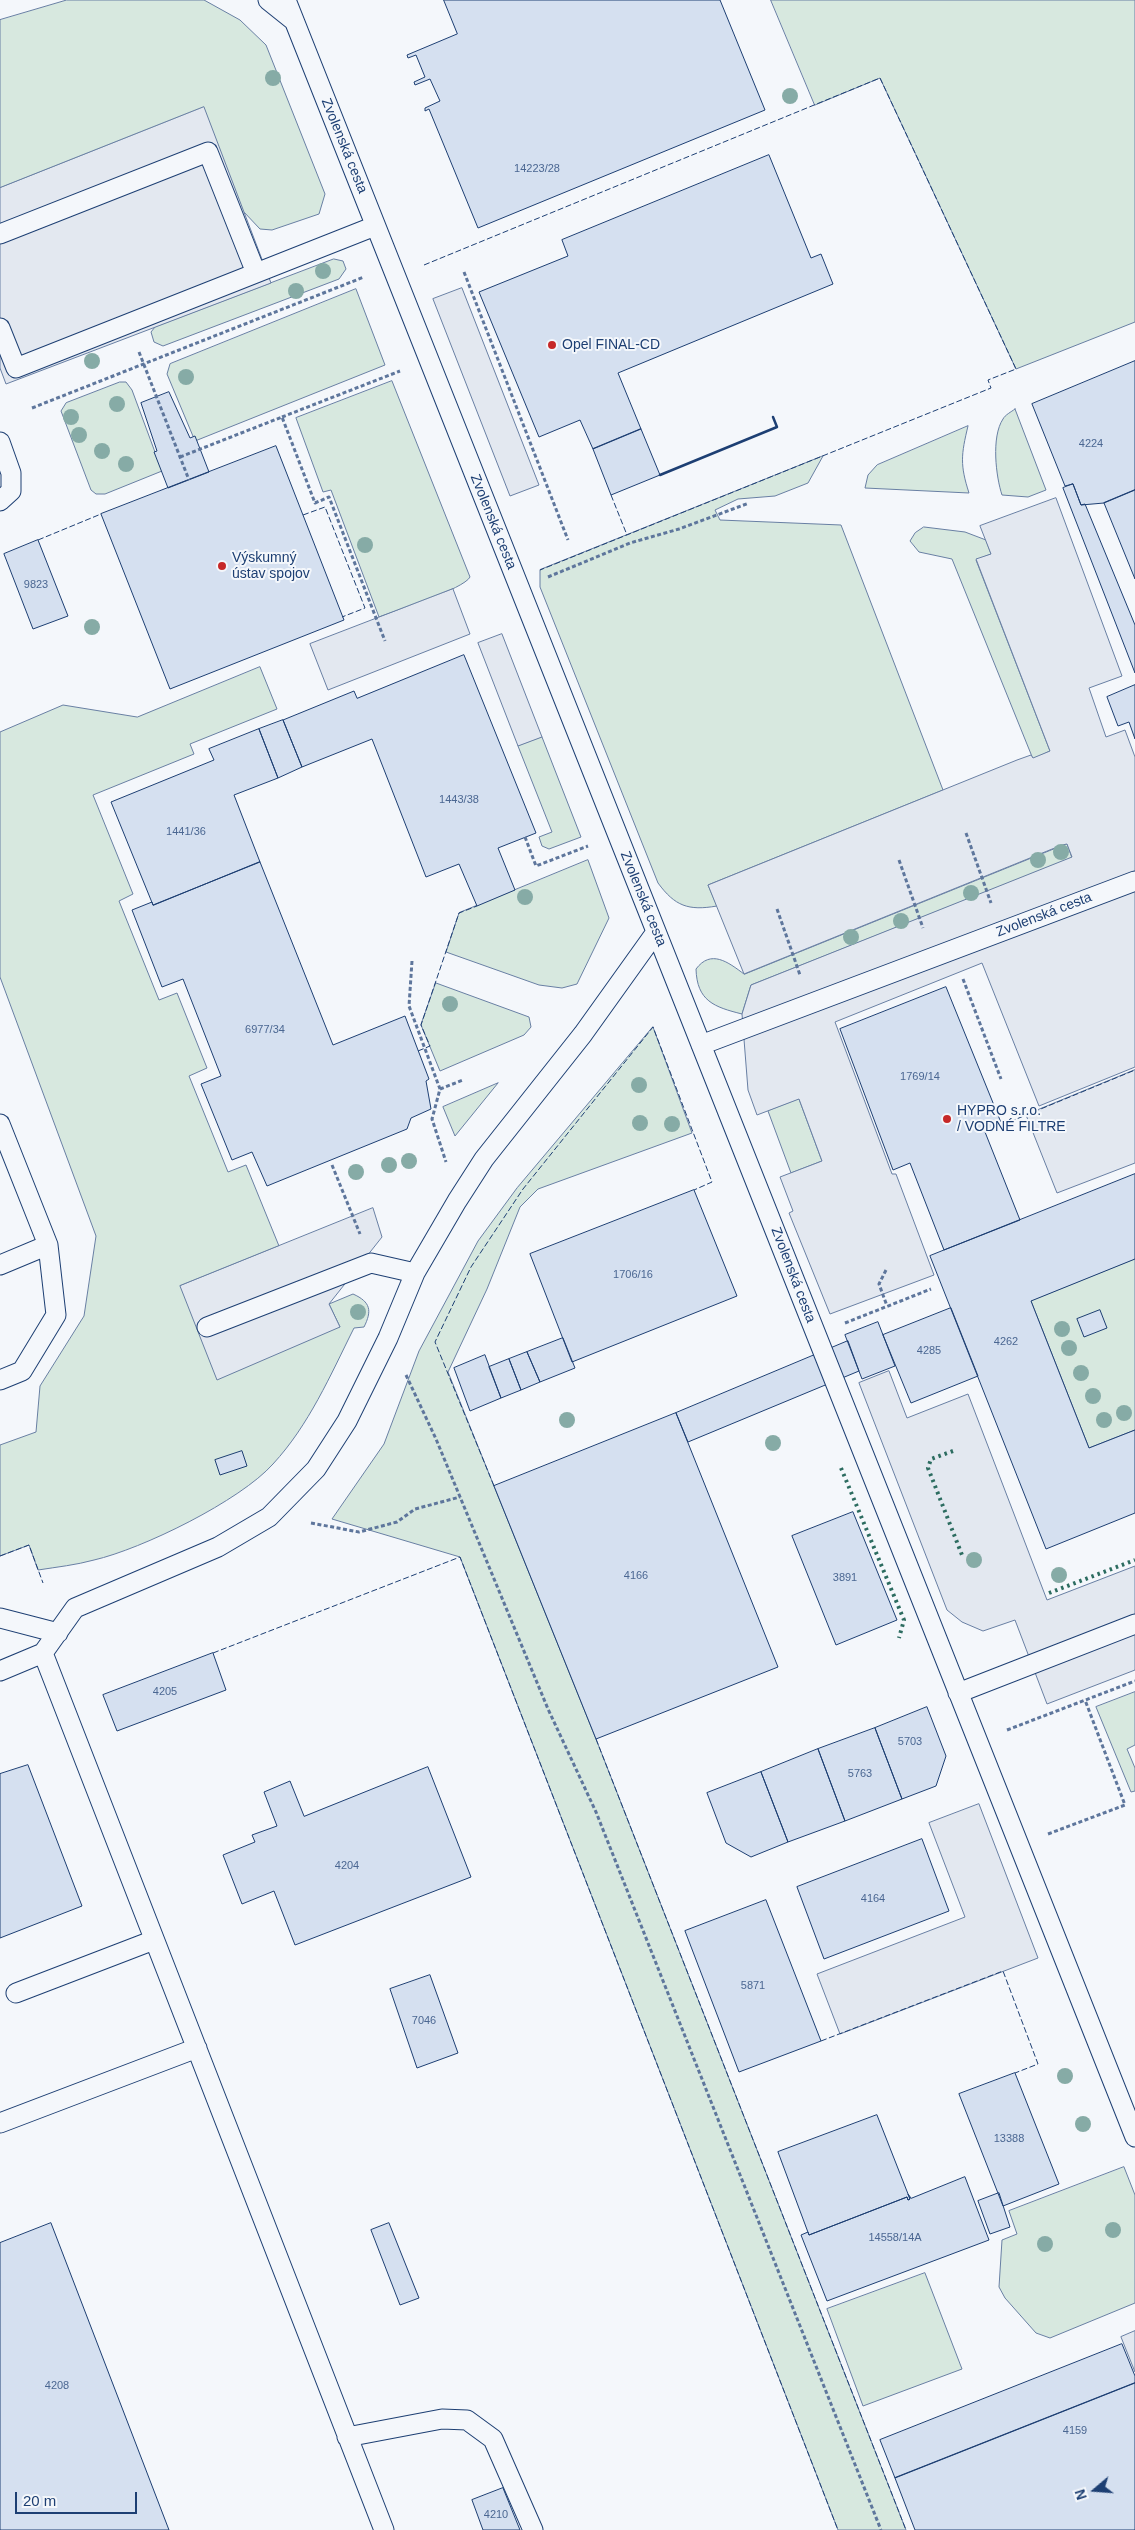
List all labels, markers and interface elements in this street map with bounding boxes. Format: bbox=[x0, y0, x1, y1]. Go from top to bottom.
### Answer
street label: Zvolenská cesta bbox=[317, 96, 371, 196]
house number: 14223/28 bbox=[514, 162, 560, 176]
place label: Opel FINAL-CD bbox=[562, 337, 660, 353]
marker: Opel FINAL-CD bbox=[546, 339, 558, 351]
house number: 4224 bbox=[1079, 437, 1103, 451]
street label: Zvolenská cesta bbox=[466, 472, 520, 572]
place label: Výskumný ústav spojov bbox=[232, 550, 310, 582]
marker: Výskumný ústav spojov bbox=[216, 560, 228, 572]
house number: 9823 bbox=[24, 578, 48, 592]
house number: 1443/38 bbox=[439, 793, 479, 807]
house number: 1441/36 bbox=[166, 825, 206, 839]
street label: Zvolenská cesta bbox=[616, 849, 670, 949]
street label: Zvolenská cesta bbox=[994, 889, 1094, 941]
house number: 6977/34 bbox=[245, 1023, 285, 1037]
house number: 1769/14 bbox=[900, 1070, 940, 1084]
place label: HYPRO s.r.o. / VODNÉ FILTRE bbox=[957, 1103, 1066, 1136]
marker: HYPRO s.r.o. / VODNÉ FILTRE bbox=[941, 1113, 953, 1125]
street label: Zvolenská cesta bbox=[767, 1225, 819, 1325]
house number: 1706/16 bbox=[613, 1268, 653, 1282]
house number: 4262 bbox=[994, 1335, 1018, 1349]
house number: 4285 bbox=[917, 1344, 941, 1358]
house number: 4166 bbox=[624, 1569, 648, 1583]
house number: 3891 bbox=[833, 1571, 857, 1585]
house number: 4205 bbox=[153, 1685, 177, 1699]
house number: 5703 bbox=[898, 1735, 922, 1749]
house number: 5763 bbox=[848, 1767, 872, 1781]
house number: 4204 bbox=[335, 1859, 359, 1873]
house number: 4164 bbox=[861, 1892, 885, 1906]
house number: 5871 bbox=[741, 1979, 765, 1993]
house number: 7046 bbox=[412, 2014, 436, 2028]
house number: 13388 bbox=[994, 2132, 1024, 2146]
house number: 14558/14A bbox=[868, 2231, 922, 2245]
house number: 4208 bbox=[45, 2379, 69, 2393]
house number: 4159 bbox=[1063, 2424, 1087, 2438]
north arrow bbox=[1070, 2465, 1120, 2515]
scale bar bbox=[18, 2482, 140, 2514]
text: N bbox=[1072, 2487, 1090, 2502]
text: 20 m bbox=[23, 2492, 56, 2509]
house number: 4210 bbox=[484, 2508, 508, 2522]

